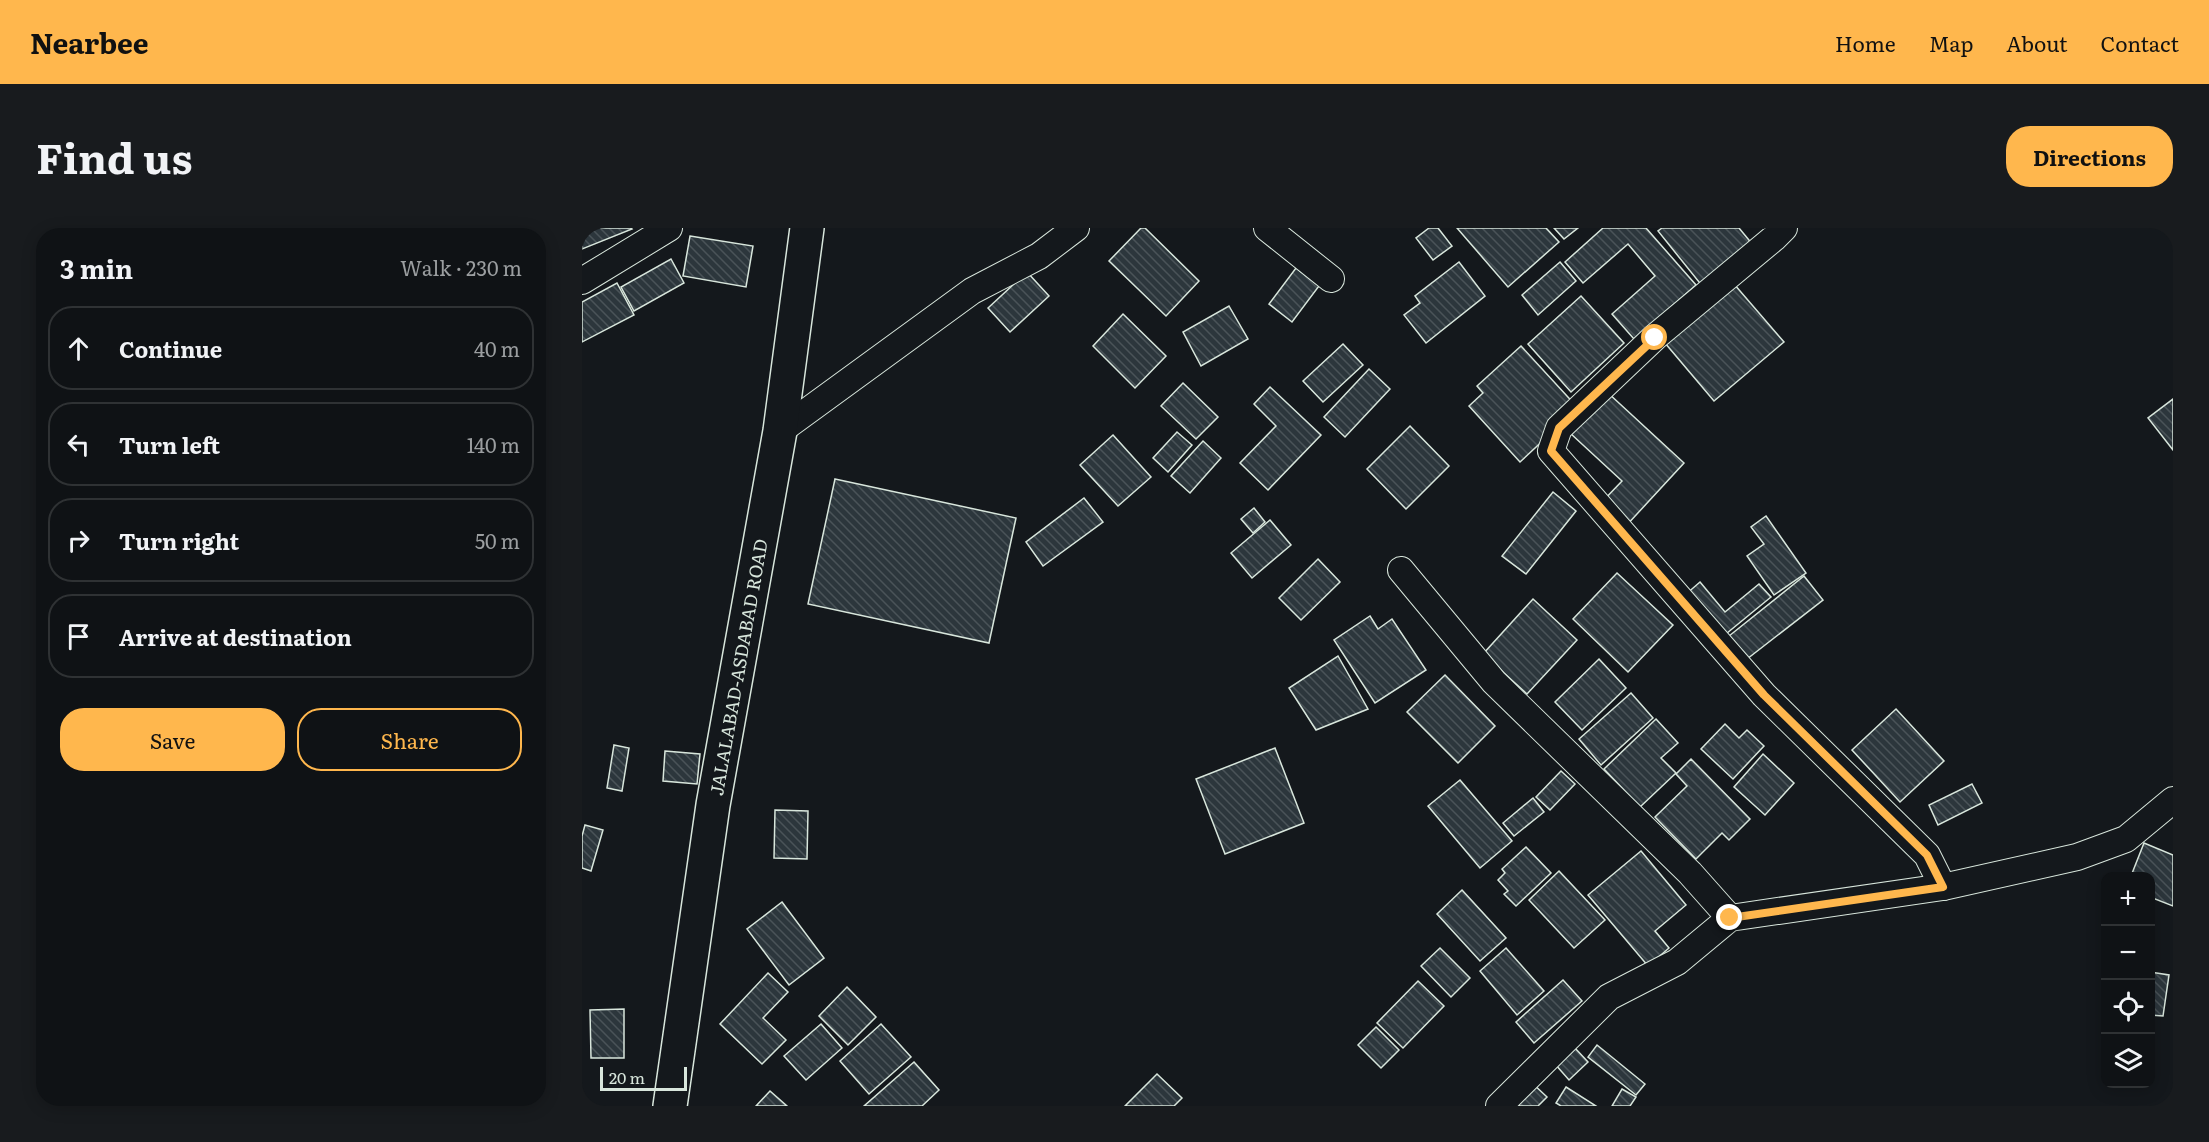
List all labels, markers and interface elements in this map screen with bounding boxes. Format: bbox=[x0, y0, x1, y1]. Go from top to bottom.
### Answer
text: Nearbee bbox=[30, 21, 149, 63]
text: Home bbox=[1835, 27, 1896, 58]
text: Map bbox=[1929, 27, 1973, 58]
text: About bbox=[2006, 27, 2068, 58]
text: Contact bbox=[2101, 27, 2179, 58]
text: Find us bbox=[36, 125, 193, 187]
button: Directions bbox=[2006, 126, 2173, 187]
text: 3 min bbox=[60, 248, 133, 287]
text: Walk · 230 m bbox=[400, 252, 522, 282]
route start bbox=[1641, 324, 1667, 350]
icon: ahead bbox=[62, 332, 95, 365]
text: Continue bbox=[119, 332, 222, 365]
text: 40 m bbox=[474, 333, 520, 363]
icon: left bbox=[62, 428, 95, 461]
text: Turn left bbox=[119, 428, 220, 461]
text: 140 m bbox=[467, 429, 520, 459]
icon: right bbox=[62, 524, 95, 557]
text: Turn right bbox=[119, 524, 239, 557]
text: 50 m bbox=[475, 525, 520, 555]
street label: JALALABAD-ASDABAD ROAD bbox=[702, 536, 774, 798]
icon: arrive bbox=[62, 620, 95, 653]
text: Arrive at destination bbox=[119, 620, 352, 653]
button: Save bbox=[60, 708, 285, 771]
button: Share bbox=[297, 708, 522, 771]
map controls bbox=[2101, 872, 2155, 1088]
button: + bbox=[2101, 872, 2155, 926]
route end bbox=[1716, 904, 1742, 930]
button: − bbox=[2101, 926, 2155, 980]
button: locate bbox=[2101, 980, 2155, 1034]
button: layers bbox=[2101, 1034, 2155, 1088]
scale bar bbox=[600, 1064, 687, 1092]
text: 20 m bbox=[609, 1065, 645, 1089]

